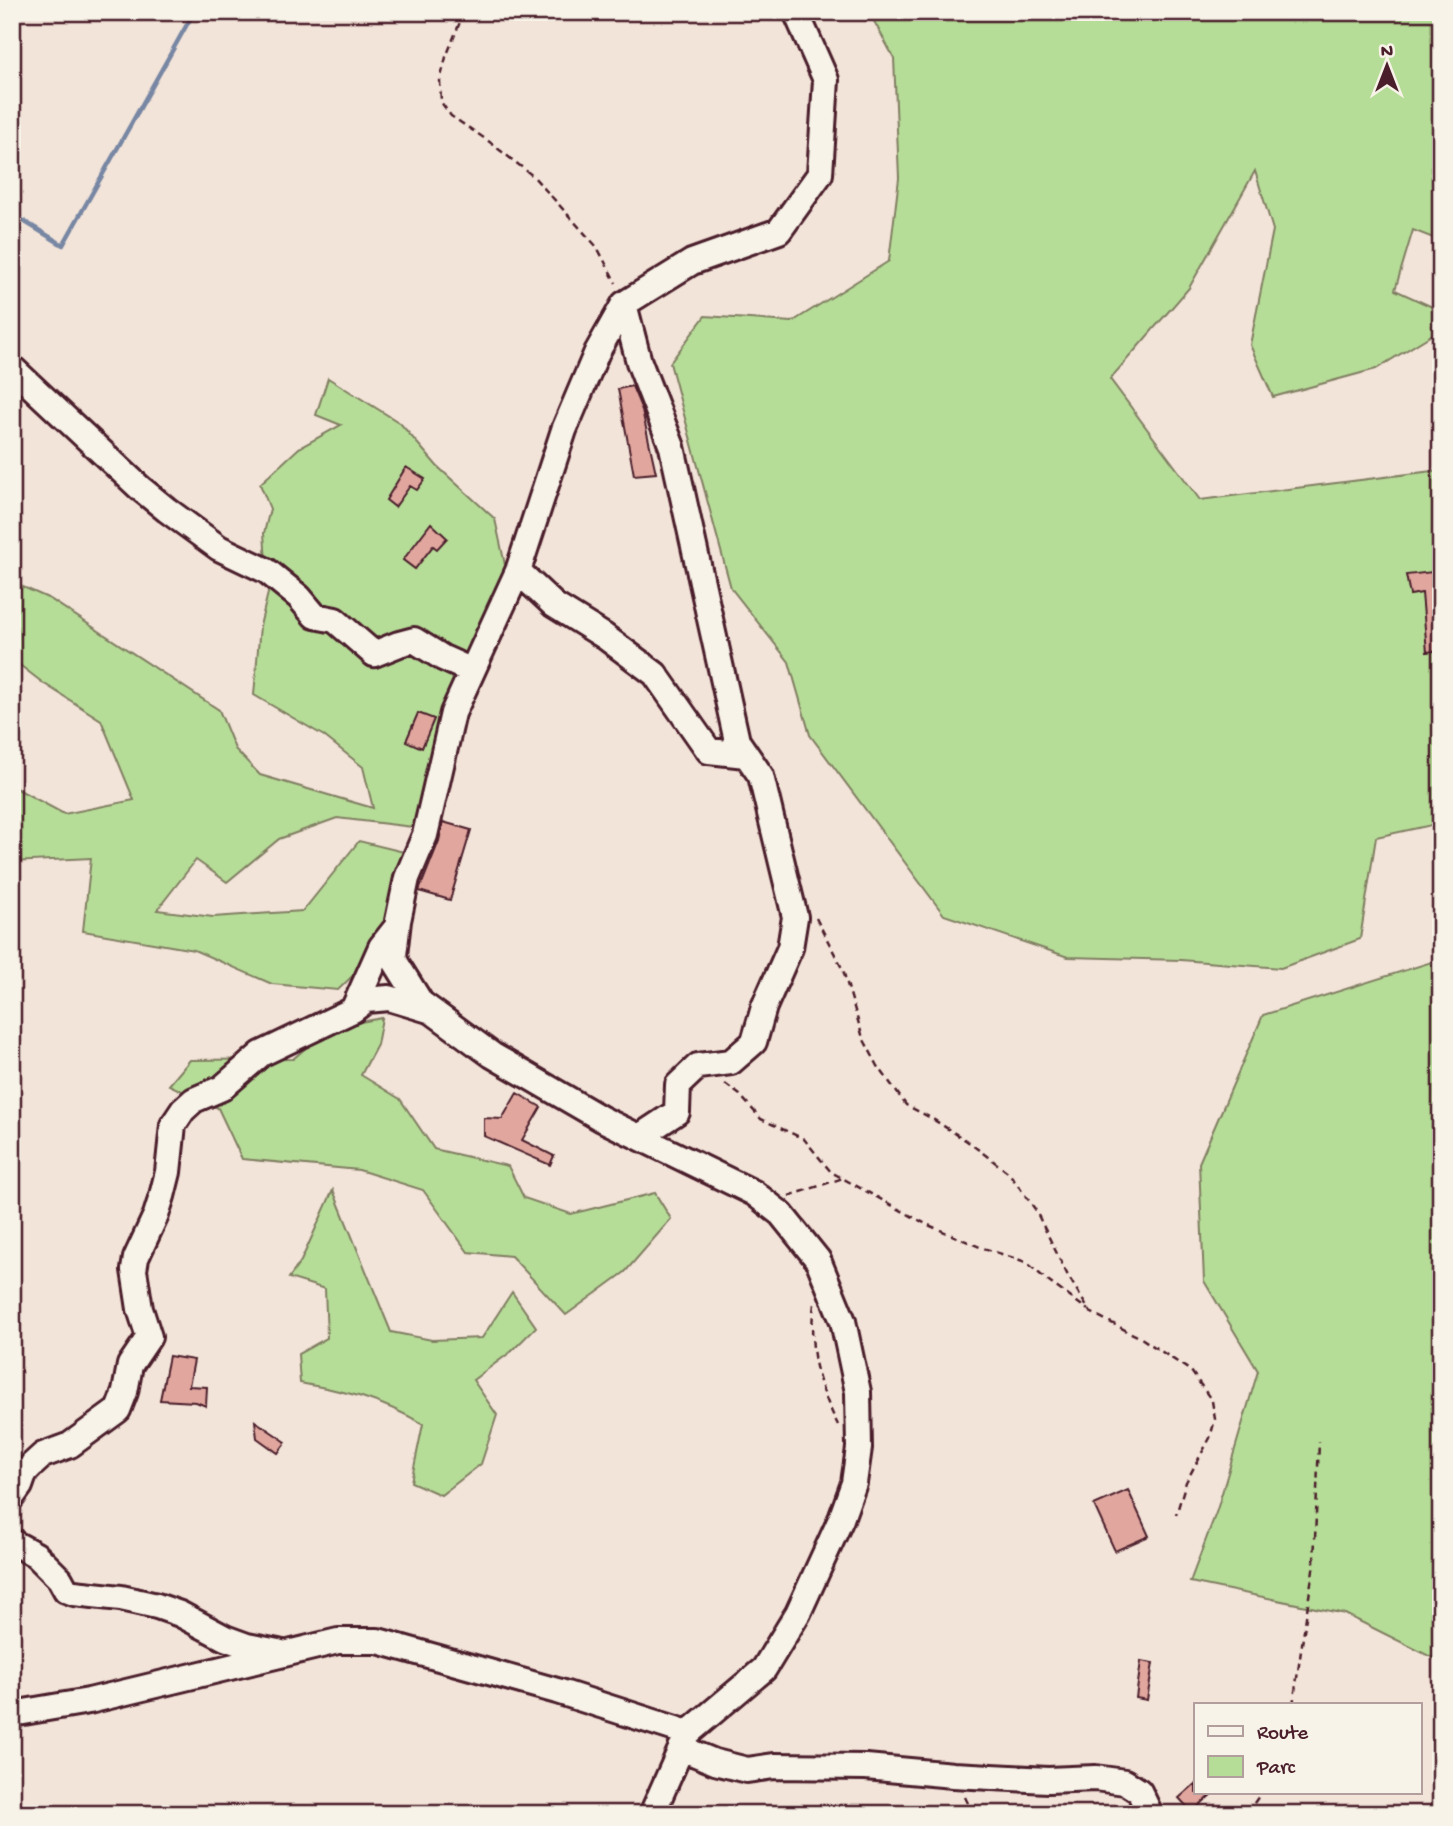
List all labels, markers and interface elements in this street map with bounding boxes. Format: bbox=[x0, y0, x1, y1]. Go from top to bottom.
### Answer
north arrow bbox=[1352, 32, 1422, 102]
text: N bbox=[1381, 41, 1393, 64]
legend bbox=[1194, 1703, 1422, 1794]
text: Route bbox=[1257, 1722, 1309, 1747]
text: Parc bbox=[1256, 1757, 1296, 1782]

